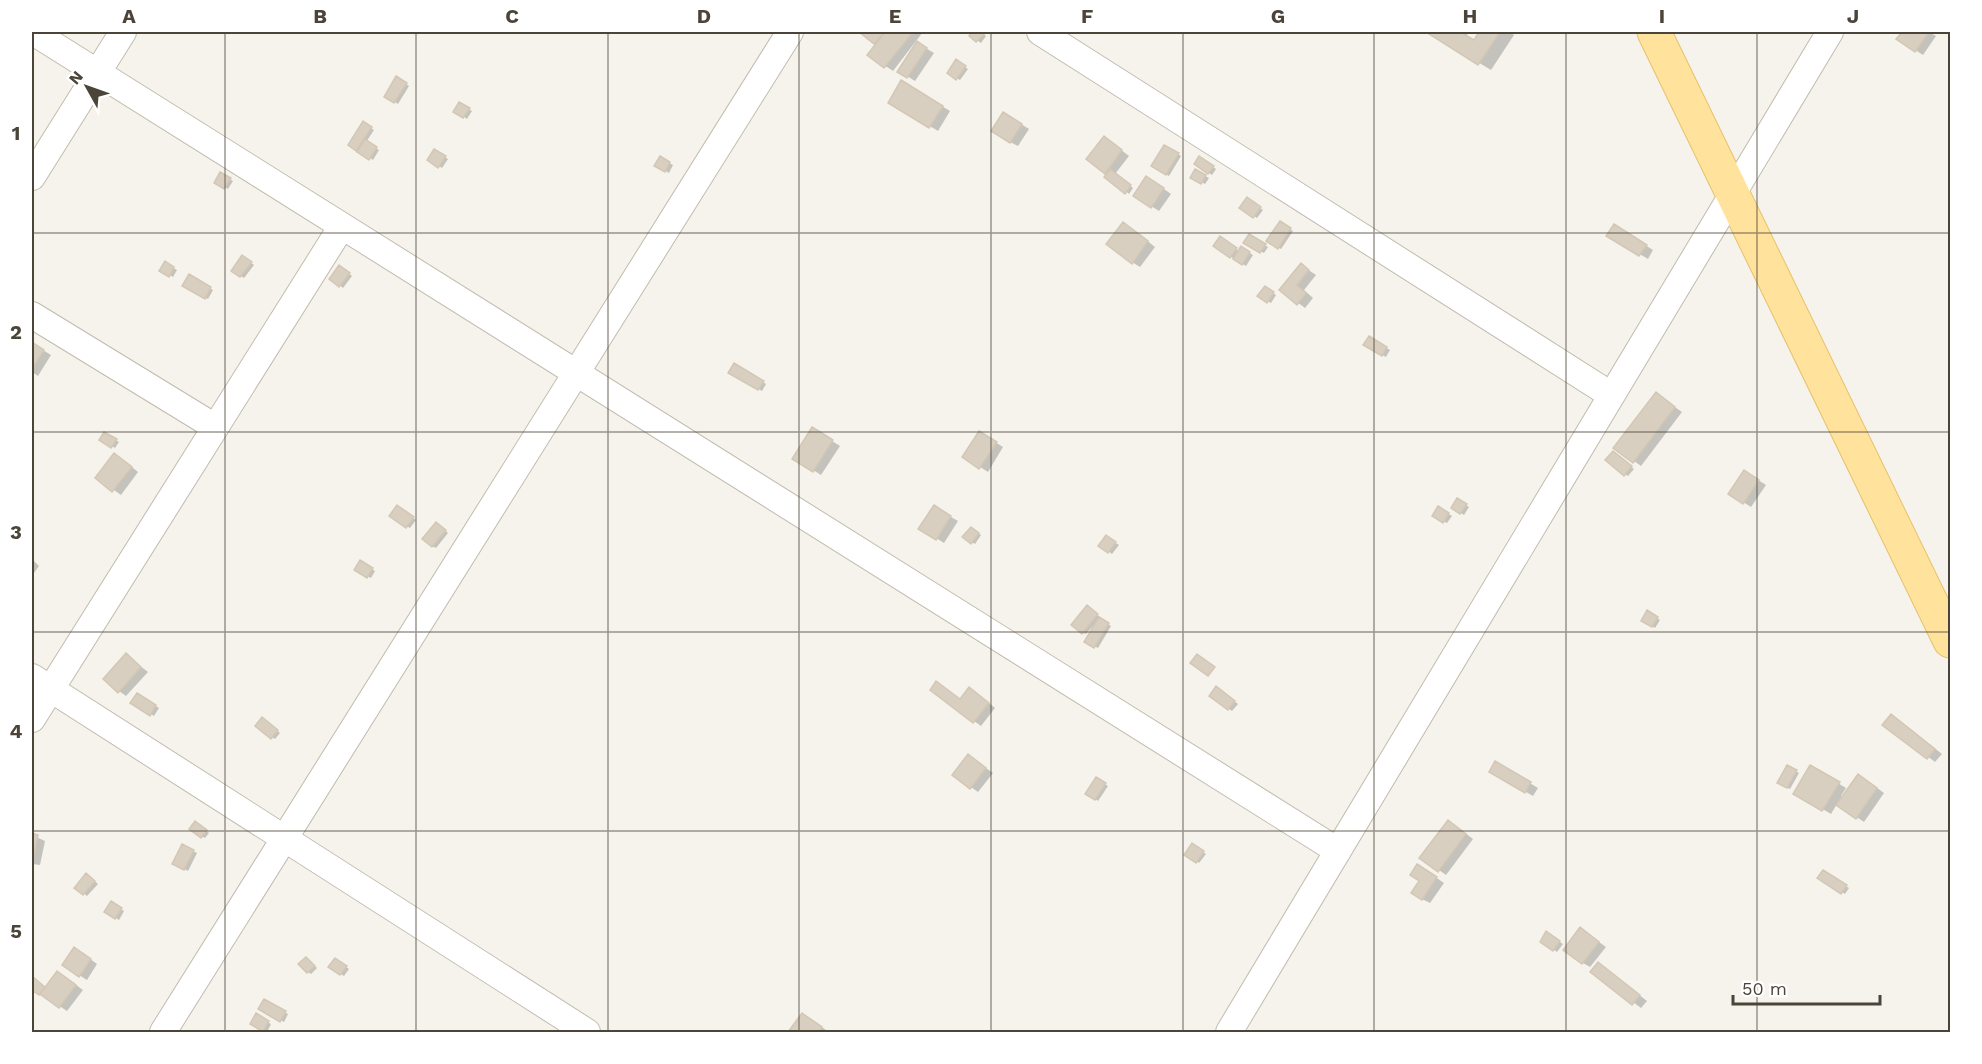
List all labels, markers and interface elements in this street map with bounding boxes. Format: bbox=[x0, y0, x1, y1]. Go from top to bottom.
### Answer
text: A bbox=[122, 4, 136, 28]
text: B bbox=[313, 4, 327, 28]
text: C bbox=[505, 4, 519, 28]
text: D bbox=[697, 4, 711, 28]
text: E bbox=[889, 4, 901, 28]
text: F bbox=[1081, 4, 1093, 28]
text: G bbox=[1271, 4, 1285, 28]
text: H bbox=[1463, 4, 1477, 28]
text: I bbox=[1659, 4, 1665, 28]
text: J bbox=[1847, 4, 1859, 28]
north arrow bbox=[57, 57, 117, 117]
text: N bbox=[65, 67, 87, 88]
text: 1 bbox=[12, 121, 20, 145]
text: 2 bbox=[10, 320, 22, 344]
text: 3 bbox=[10, 520, 22, 544]
text: 4 bbox=[10, 719, 23, 743]
text: 5 bbox=[10, 919, 22, 943]
scale bar bbox=[1733, 968, 1880, 1006]
text: 50 m bbox=[1742, 978, 1787, 999]

